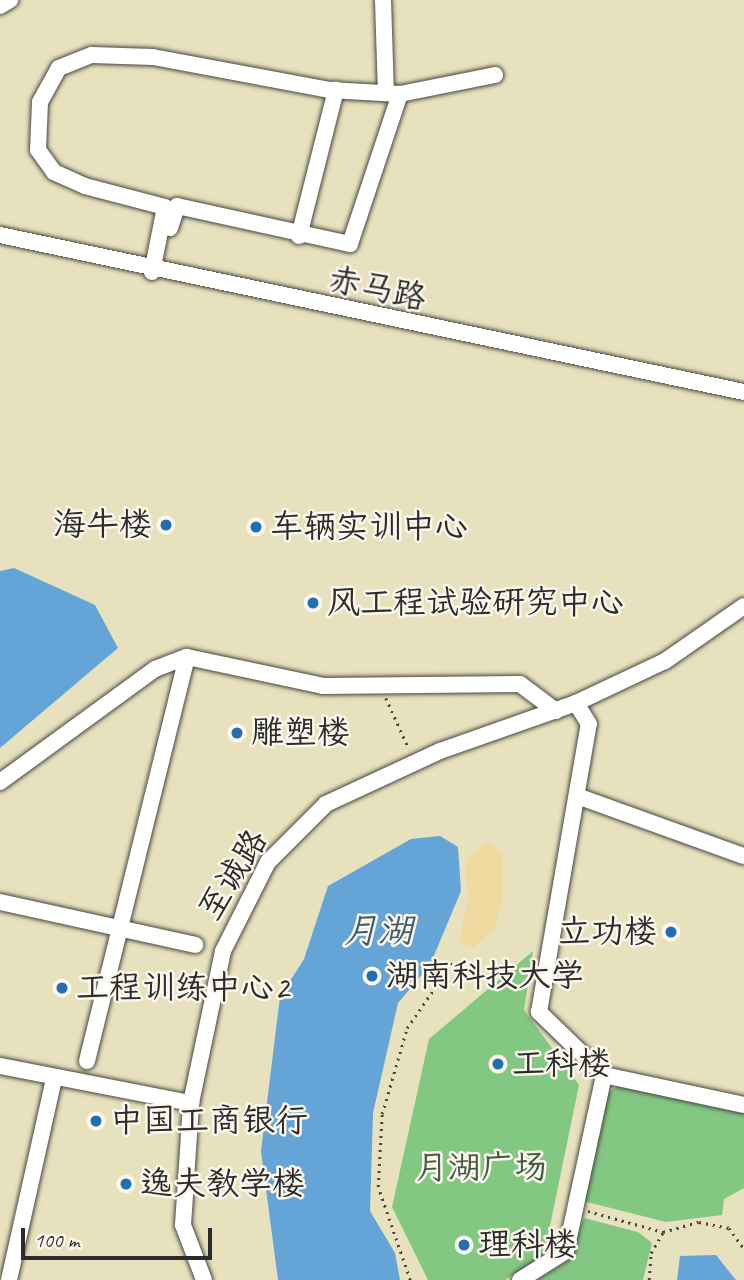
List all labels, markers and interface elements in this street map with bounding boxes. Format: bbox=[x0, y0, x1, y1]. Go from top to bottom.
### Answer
street label: 赤马路 bbox=[324, 259, 430, 319]
place label: 海牛楼 bbox=[53, 505, 152, 545]
place label: 车辆实训中心 bbox=[270, 507, 468, 547]
marker: 海牛楼 bbox=[158, 517, 174, 533]
marker: 车辆实训中心 bbox=[248, 519, 264, 535]
place label: 风工程试验研究中心 bbox=[327, 583, 624, 623]
marker: 风工程试验研究中心 bbox=[305, 595, 321, 611]
place label: 雕塑楼 bbox=[251, 713, 350, 753]
marker: 雕塑楼 bbox=[229, 725, 245, 741]
street label: 至诚路 bbox=[190, 823, 276, 927]
water label: 月湖 bbox=[343, 910, 413, 952]
place label: 立功楼 bbox=[558, 912, 657, 952]
marker: 立功楼 bbox=[663, 924, 679, 940]
place label: 湖南科技大学 bbox=[386, 956, 584, 996]
place label: 工程训练中心2 bbox=[76, 968, 289, 1008]
marker: 湖南科技大学 bbox=[364, 968, 380, 984]
marker: 工程训练中心2 bbox=[54, 980, 70, 996]
place label: 工科楼 bbox=[512, 1044, 611, 1084]
marker: 工科楼 bbox=[490, 1056, 506, 1072]
place label: 中国工商银行 bbox=[110, 1101, 308, 1141]
marker: 中国工商银行 bbox=[88, 1113, 104, 1129]
park label: 月湖广场 bbox=[415, 1148, 547, 1188]
place label: 逸夫教学楼 bbox=[140, 1164, 305, 1204]
marker: 逸夫教学楼 bbox=[118, 1176, 134, 1192]
scale bar bbox=[24, 1214, 215, 1258]
place label: 理科楼 bbox=[478, 1225, 577, 1265]
text: 100 m bbox=[34, 1227, 79, 1253]
marker: 理科楼 bbox=[456, 1237, 472, 1253]

